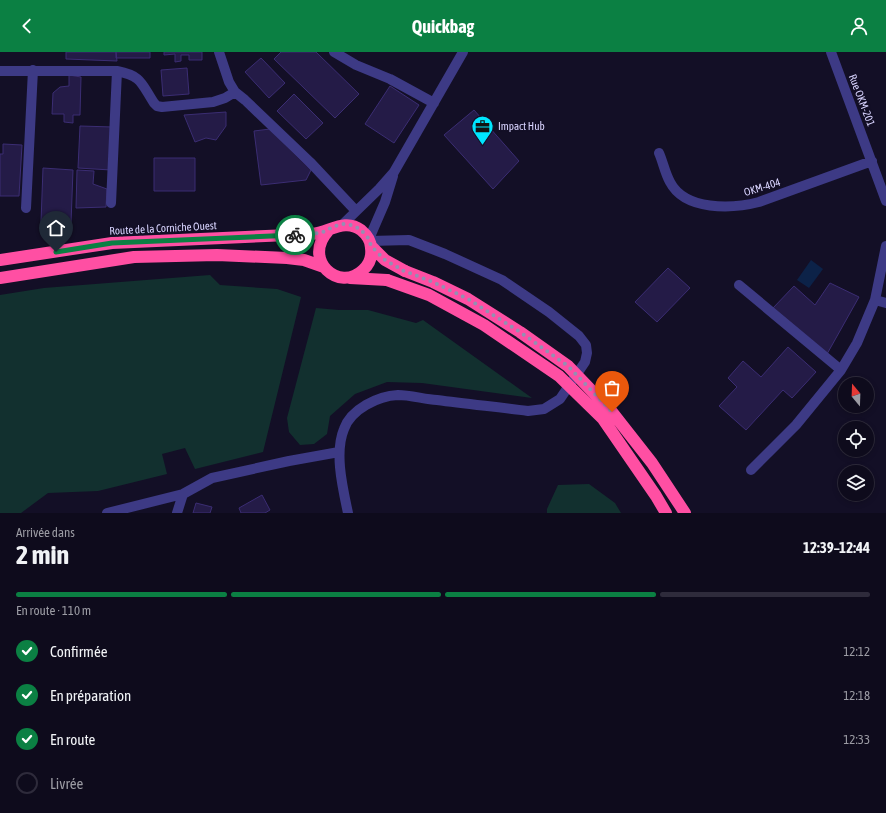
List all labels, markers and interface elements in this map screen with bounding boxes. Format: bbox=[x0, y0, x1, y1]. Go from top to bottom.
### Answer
icon: back bbox=[16, 15, 38, 37]
icon: person bbox=[848, 15, 870, 37]
text: Quickbag bbox=[412, 16, 474, 37]
street label: Rue OKM-201 bbox=[847, 72, 877, 128]
office icon: Impact Hub bbox=[469, 113, 495, 146]
place label: Impact Hub bbox=[498, 120, 545, 132]
street label: OKM-404 bbox=[742, 176, 782, 198]
pin bbox=[39, 211, 73, 252]
courier bbox=[275, 215, 315, 255]
icon: home bbox=[45, 217, 67, 239]
street label: Route de la Corniche Ouest bbox=[109, 219, 217, 237]
icon: bike bbox=[284, 224, 306, 246]
pin bbox=[595, 371, 629, 412]
icon: bag bbox=[601, 377, 623, 399]
north arrow bbox=[838, 377, 874, 413]
map controls bbox=[838, 377, 874, 501]
button: locate bbox=[838, 421, 874, 457]
button: layers bbox=[838, 465, 874, 501]
text: Arrivée dans bbox=[16, 525, 75, 540]
text: 12:39–12:44 bbox=[803, 539, 870, 556]
text: 2 min bbox=[16, 540, 69, 570]
text: En route · 110 m bbox=[16, 603, 91, 618]
icon: check bbox=[16, 640, 38, 662]
text: Confirmée bbox=[50, 643, 107, 660]
text: 12:12 bbox=[843, 644, 870, 659]
icon: check bbox=[16, 684, 38, 706]
text: En préparation bbox=[50, 687, 131, 704]
text: 12:18 bbox=[843, 688, 870, 703]
icon: check bbox=[16, 728, 38, 750]
text: En route bbox=[50, 731, 95, 748]
text: 12:33 bbox=[843, 732, 870, 747]
text: Livrée bbox=[50, 775, 83, 792]

